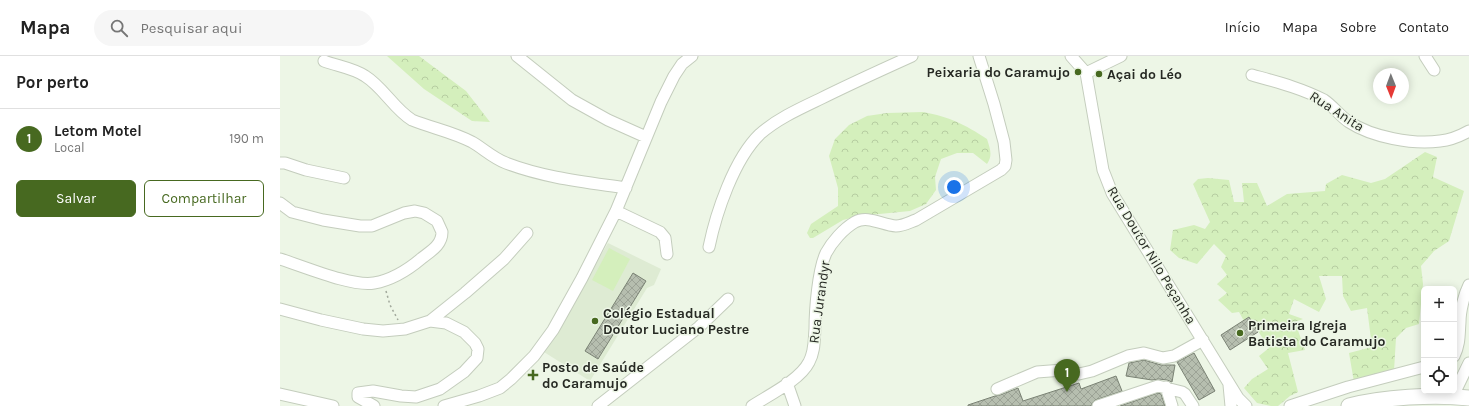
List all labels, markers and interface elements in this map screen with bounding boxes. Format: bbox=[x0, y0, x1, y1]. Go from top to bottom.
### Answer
search box bbox=[94, 10, 374, 46]
text: Mapa bbox=[20, 17, 70, 39]
icon: search bbox=[108, 17, 130, 39]
text: Pesquisar aqui bbox=[140, 19, 242, 37]
text: Início bbox=[1225, 19, 1260, 36]
text: Mapa bbox=[1282, 19, 1318, 36]
text: Sobre bbox=[1340, 19, 1376, 36]
text: Contato bbox=[1398, 19, 1449, 36]
place label: Peixaria do Caramujo bbox=[927, 64, 1070, 81]
place label: Açai do Léo bbox=[1107, 66, 1182, 83]
marker: Peixaria do Caramujo bbox=[1073, 67, 1083, 77]
north arrow bbox=[1373, 68, 1409, 104]
marker: Açai do Léo bbox=[1094, 69, 1104, 79]
text: Por perto bbox=[16, 72, 89, 92]
street label: Rua Anita bbox=[1306, 87, 1367, 135]
text: Letom Motel bbox=[54, 122, 142, 140]
text: 1 bbox=[27, 131, 31, 146]
text: 190 m bbox=[229, 131, 264, 146]
text: Local bbox=[54, 140, 85, 155]
your location bbox=[944, 177, 964, 197]
button: Salvar bbox=[16, 180, 136, 217]
button: Compartilhar bbox=[144, 180, 264, 217]
street label: Rua Doutor Nilo Peçanha bbox=[1104, 183, 1200, 327]
street label: Rua Jurandyr bbox=[805, 259, 834, 345]
map controls bbox=[1421, 286, 1457, 394]
button: + bbox=[1421, 286, 1457, 322]
place label: Colégio Estadual Doutor Luciano Pestre bbox=[603, 305, 749, 338]
marker: Colégio Estadual Doutor Luciano Pestre bbox=[590, 316, 600, 326]
place label: Primeira Igreja Batista do Caramujo bbox=[1248, 317, 1386, 350]
button: − bbox=[1421, 322, 1457, 358]
marker: Primeira Igreja Batista do Caramujo bbox=[1235, 328, 1245, 338]
button: locate bbox=[1421, 358, 1457, 394]
place label: Posto de Saúde do Caramujo bbox=[542, 359, 644, 392]
pin: 1 bbox=[1054, 359, 1080, 392]
marker: Posto de Saúde do Caramujo bbox=[527, 369, 539, 381]

